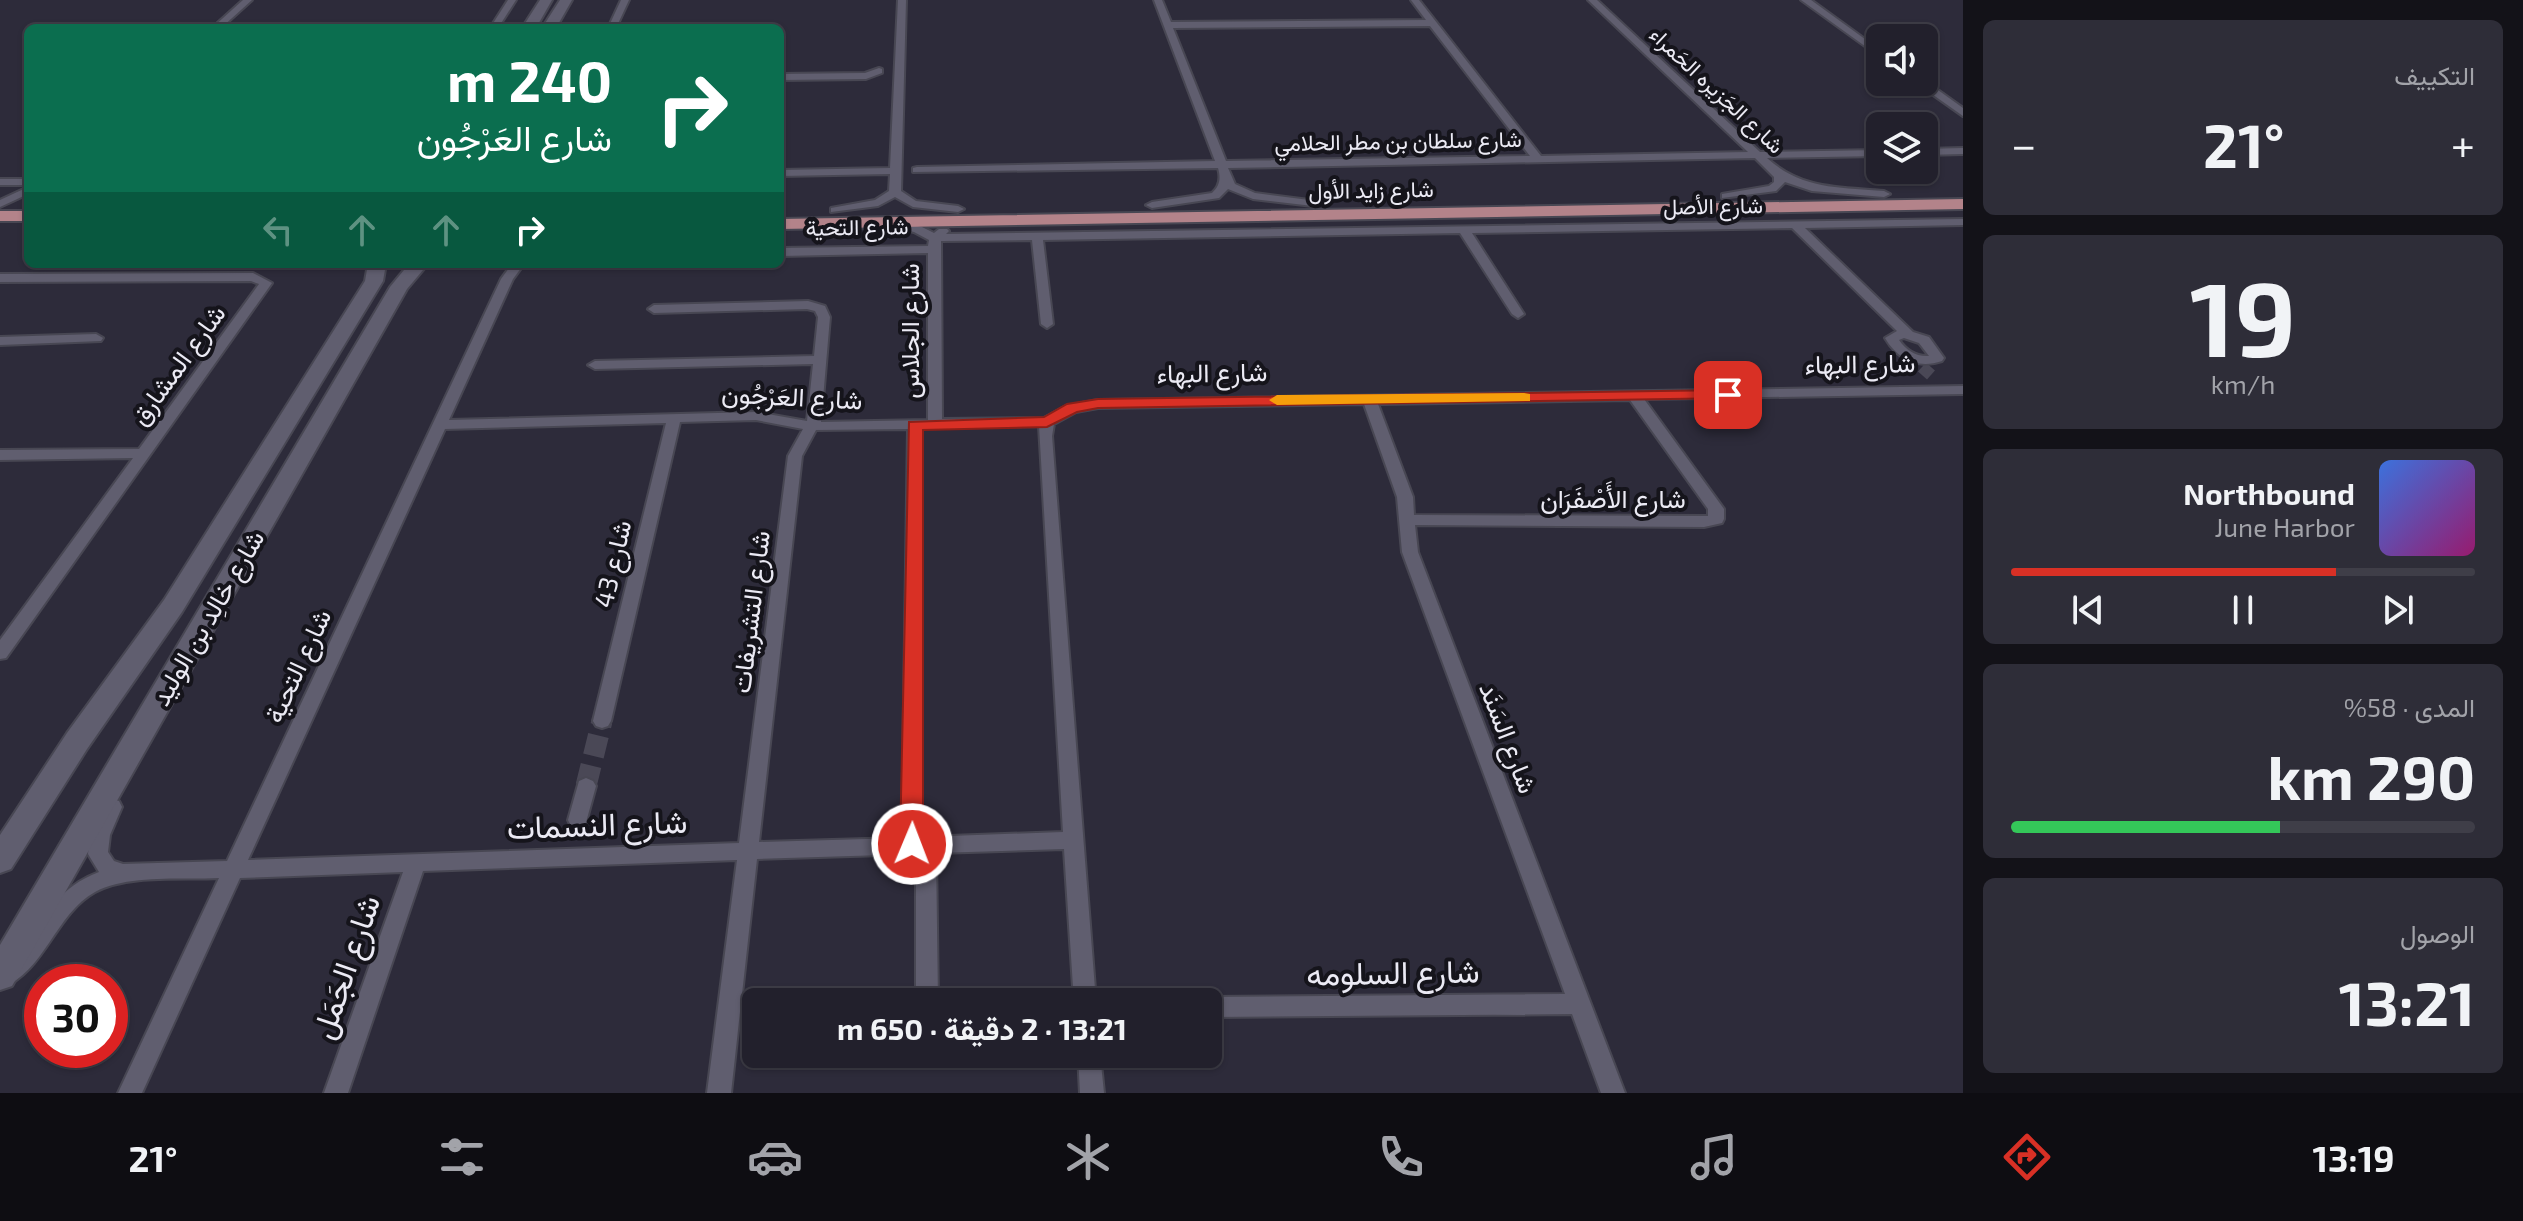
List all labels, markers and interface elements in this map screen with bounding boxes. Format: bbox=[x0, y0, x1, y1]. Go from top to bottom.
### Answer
street label: شارع الجَزيره الحَمراء bbox=[1643, 21, 1790, 160]
map controls bbox=[1866, 24, 1938, 184]
button: sound bbox=[1866, 24, 1938, 96]
text: 240 m bbox=[447, 46, 612, 113]
icon: right bbox=[640, 56, 744, 160]
text: التكييف bbox=[2394, 59, 2475, 90]
text: 21° bbox=[2203, 108, 2284, 180]
button: layers bbox=[1866, 112, 1938, 184]
text: شارع العَرْجُون bbox=[417, 115, 612, 158]
text: − bbox=[2011, 117, 2037, 170]
text: + bbox=[2451, 117, 2475, 170]
street label: شارع سلطان بن مطر الحلامي bbox=[1274, 125, 1522, 162]
street label: شارع زايد الأول bbox=[1308, 175, 1434, 206]
street label: شارع الأصل bbox=[1663, 191, 1763, 222]
icon: left bbox=[256, 208, 300, 252]
icon: ahead bbox=[340, 208, 384, 252]
icon: ahead bbox=[424, 208, 468, 252]
icon: right bbox=[508, 208, 552, 252]
street label: شارع التحية bbox=[805, 212, 909, 243]
text: 19 bbox=[2190, 253, 2296, 378]
street label: شارع الجلاس bbox=[893, 263, 928, 399]
street label: شارع المشارق bbox=[123, 298, 234, 433]
street label: شارع البهاء bbox=[1804, 346, 1916, 383]
street label: شارع البهاء bbox=[1156, 355, 1268, 392]
pin bbox=[1694, 361, 1762, 429]
text: km/h bbox=[2211, 368, 2275, 399]
icon: arrive bbox=[1706, 373, 1750, 417]
street label: شارع العَرْجُون bbox=[721, 376, 863, 419]
text: Northbound bbox=[2183, 475, 2355, 511]
street label: شارع الأَصْفَرَان bbox=[1540, 481, 1686, 517]
text: June Harbor bbox=[2214, 511, 2355, 542]
street label: شارع 43 bbox=[586, 517, 640, 611]
street label: شارع خالِد بن الوليد bbox=[144, 524, 273, 713]
street label: شارع التشريفات bbox=[724, 529, 779, 695]
icon: previous bbox=[2066, 588, 2110, 632]
icon: pause bbox=[2221, 588, 2265, 632]
icon: next bbox=[2376, 588, 2420, 632]
street label: شارع التحية bbox=[257, 604, 340, 729]
street label: شارع السَنَد bbox=[1470, 678, 1545, 799]
text: المدى · 58% bbox=[2344, 691, 2475, 722]
text: 290 km bbox=[2268, 740, 2475, 812]
street label: شارع النسمات bbox=[506, 801, 688, 850]
position arrow bbox=[870, 802, 954, 886]
street label: شارع الجَمَل bbox=[302, 889, 391, 1045]
text: الوصول bbox=[2400, 917, 2475, 948]
street label: شارع السلومه bbox=[1306, 950, 1480, 997]
speed limit sign: 30 bbox=[24, 964, 128, 1068]
text: 13:21 bbox=[2339, 966, 2475, 1038]
text: 13:21 · 2 دقيقة · 650 m bbox=[837, 1010, 1127, 1046]
icon: filters bbox=[434, 1129, 490, 1185]
icon: car bbox=[747, 1129, 803, 1185]
icon: climate bbox=[1060, 1129, 1116, 1185]
icon: phone bbox=[1373, 1129, 1429, 1185]
icon: music bbox=[1686, 1129, 1742, 1185]
icon: directions bbox=[1999, 1129, 2055, 1185]
text: 21° bbox=[129, 1136, 177, 1179]
text: 13:19 bbox=[2312, 1136, 2395, 1179]

